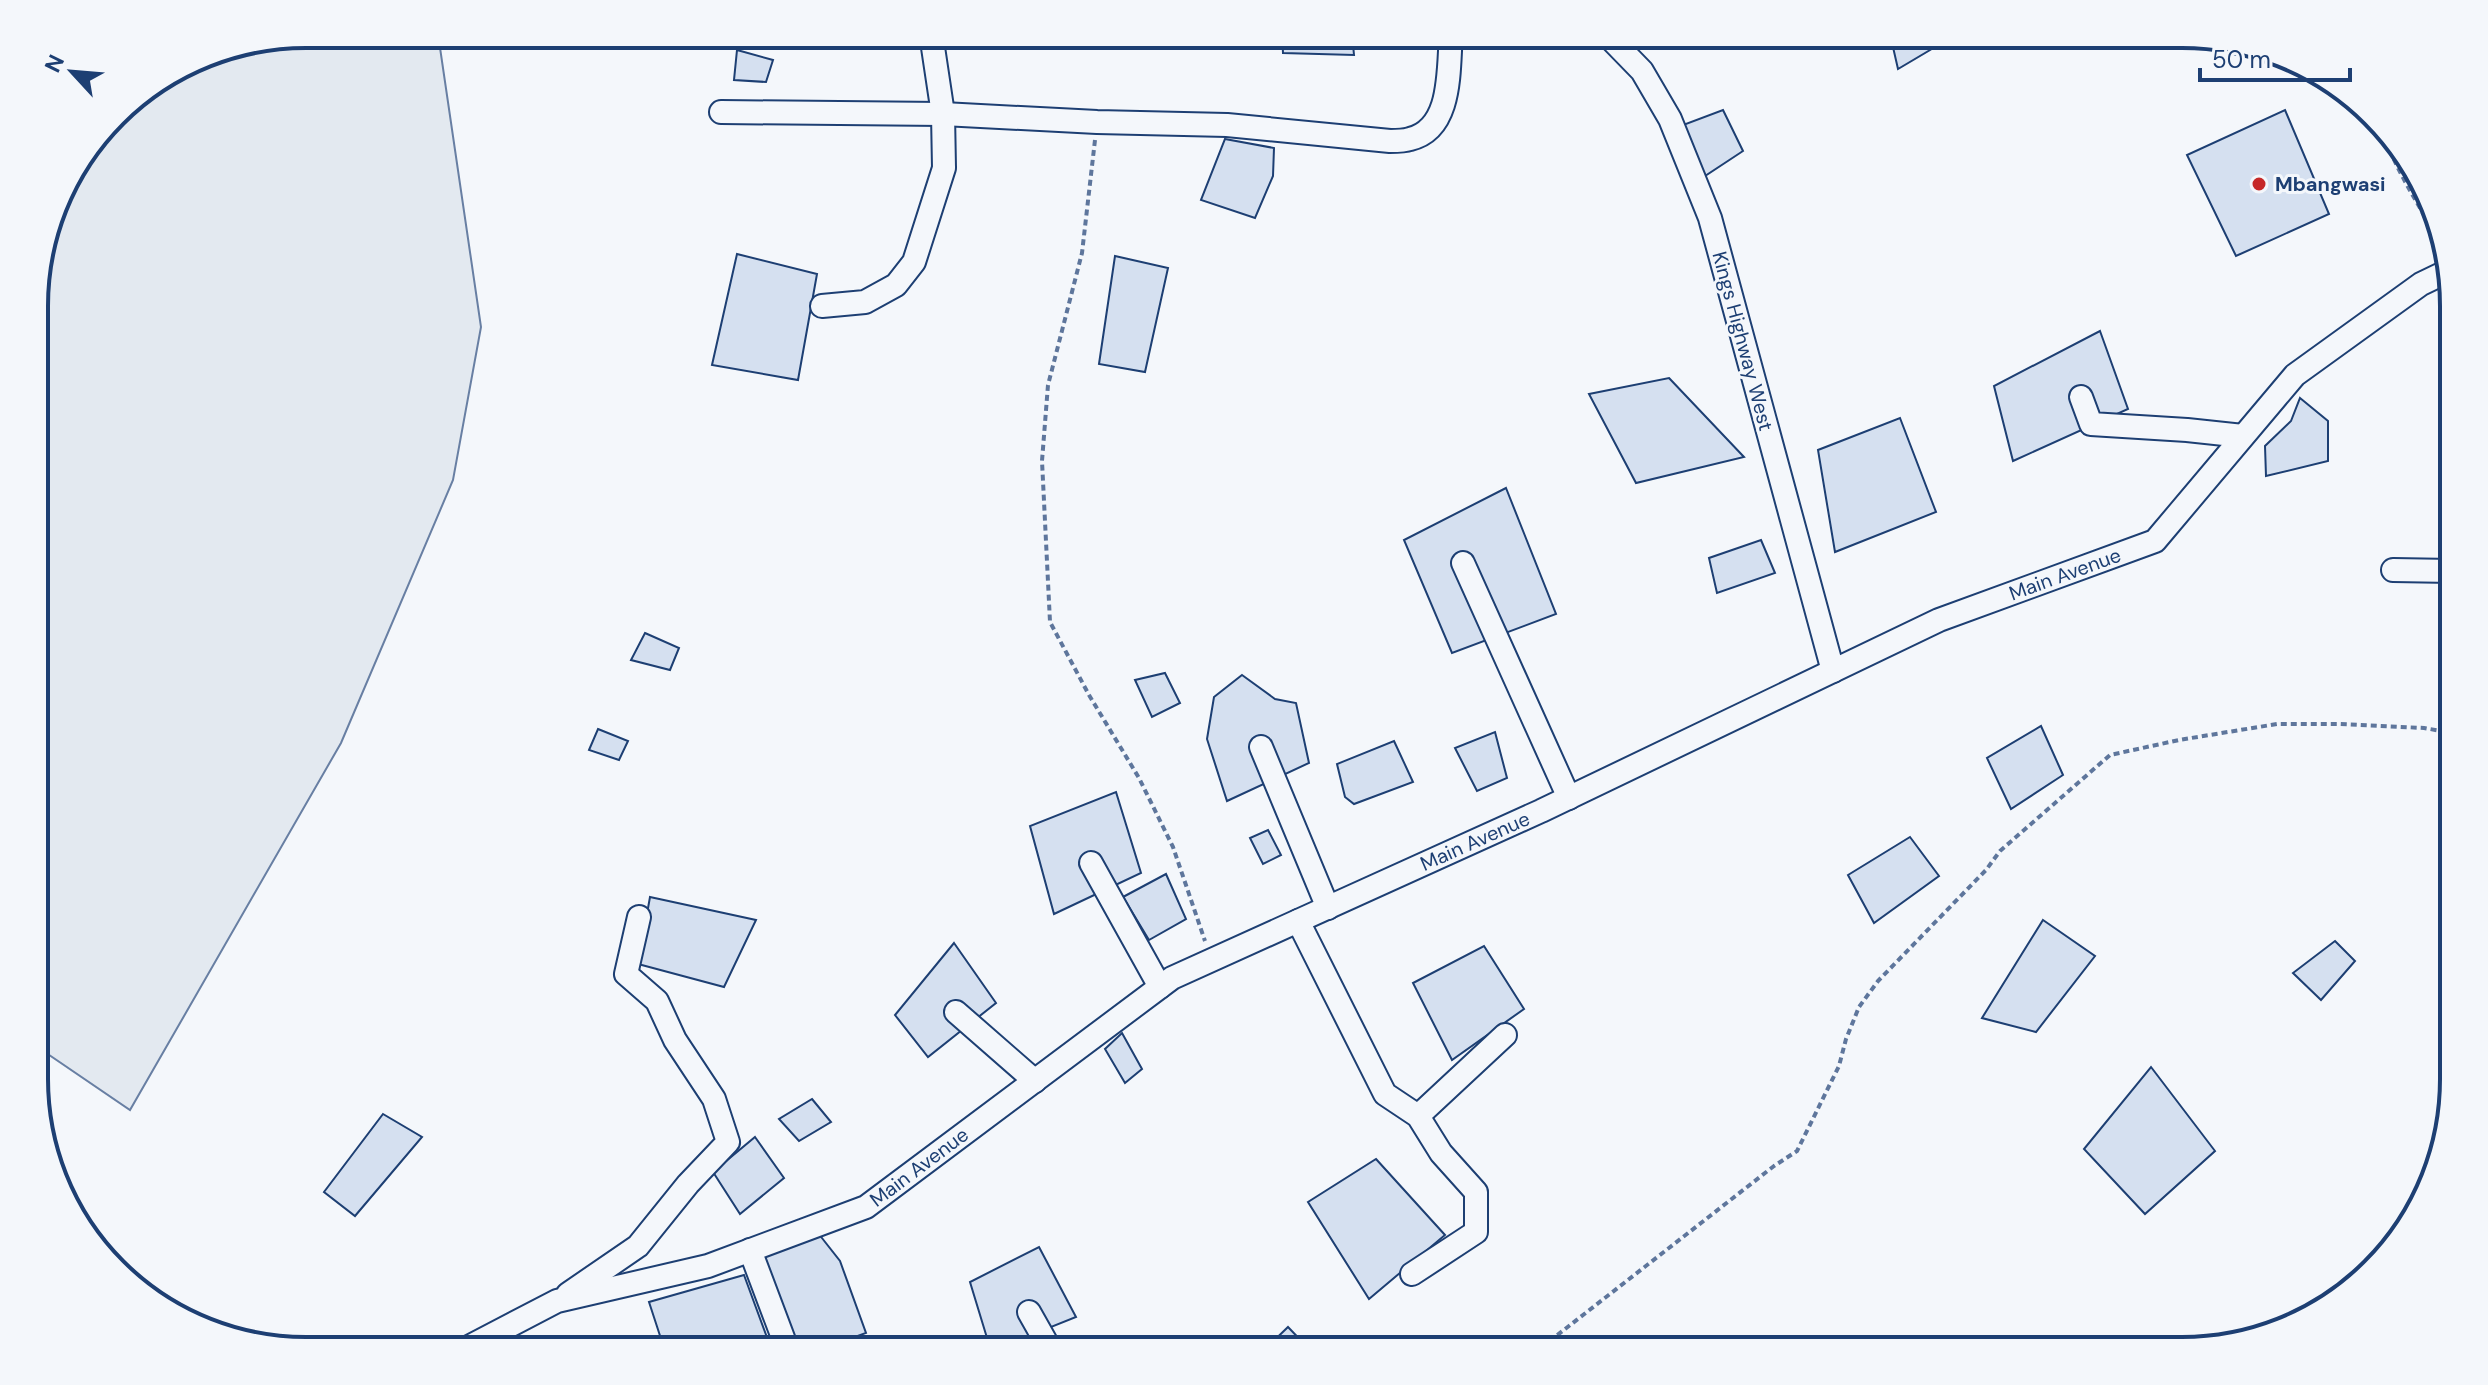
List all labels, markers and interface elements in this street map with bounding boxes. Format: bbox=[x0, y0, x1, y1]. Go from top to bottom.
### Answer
north arrow bbox=[32, 32, 112, 112]
scale bar bbox=[2200, 32, 2350, 82]
text: 50 m bbox=[2212, 44, 2271, 75]
text: N bbox=[38, 50, 71, 77]
place label: Mbangwasi bbox=[2275, 171, 2386, 197]
marker: Mbangwasi bbox=[2250, 175, 2268, 193]
street label: Kings Highway West bbox=[1707, 248, 1779, 434]
street label: Main Avenue bbox=[2005, 542, 2125, 606]
street label: Main Avenue bbox=[1416, 805, 1534, 877]
street label: Main Avenue bbox=[864, 1121, 974, 1213]

